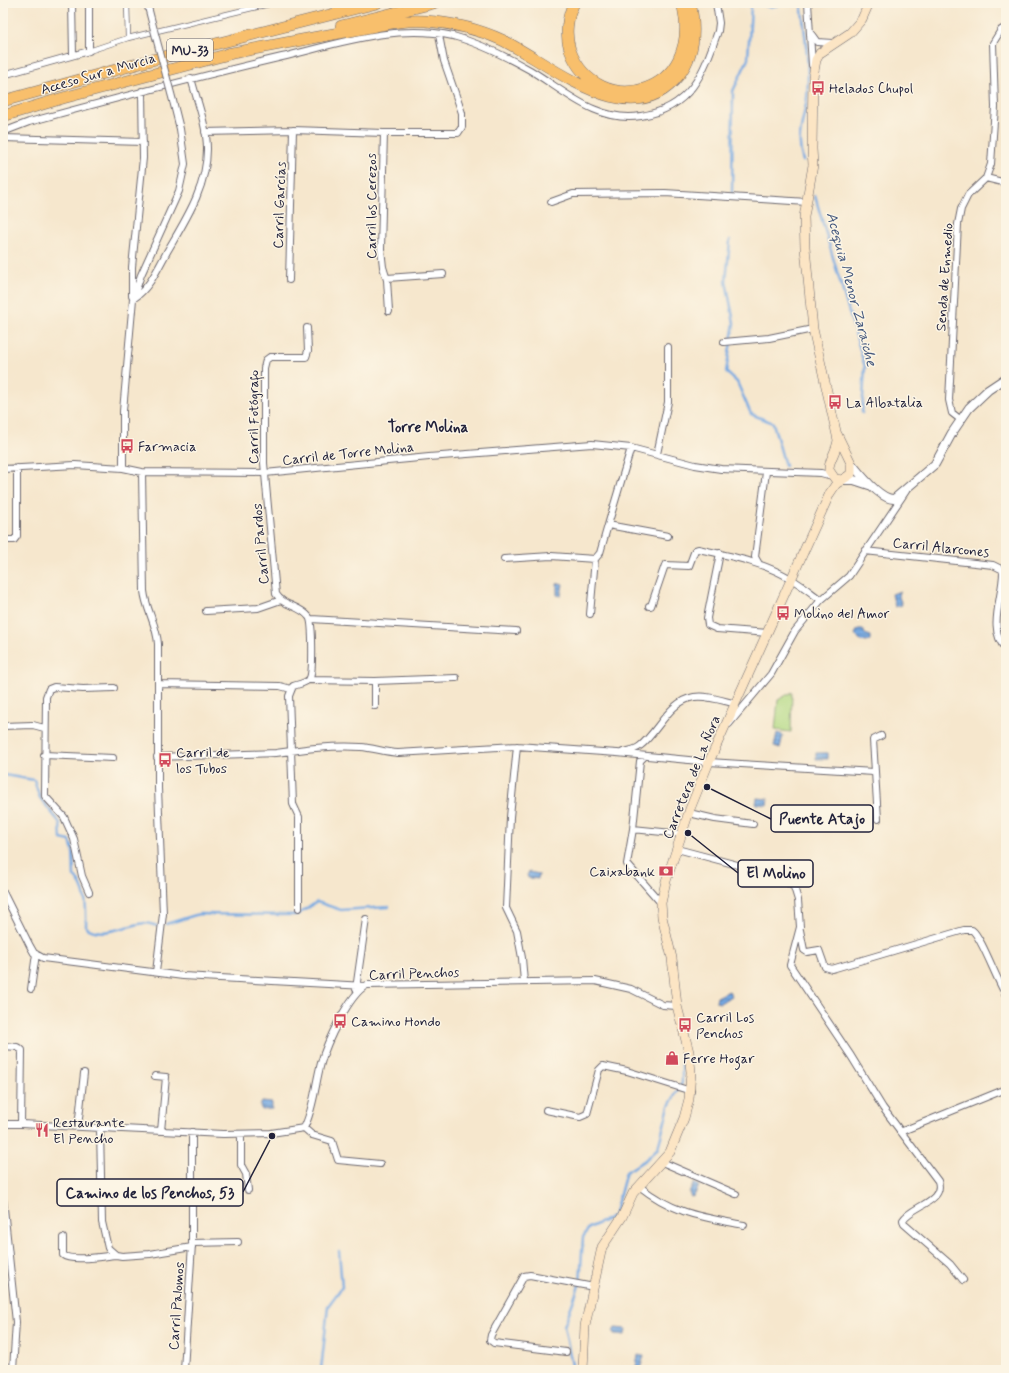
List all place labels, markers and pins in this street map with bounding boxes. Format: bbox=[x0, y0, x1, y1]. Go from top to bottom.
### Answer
bus stop icon: Helados Chupol bbox=[810, 80, 826, 96]
place label: Helados Chupol bbox=[829, 80, 913, 98]
bus stop icon: La Albatalia bbox=[827, 394, 843, 410]
place label: La Albatalia bbox=[846, 394, 923, 412]
bus stop icon: Farmacia bbox=[119, 438, 135, 454]
place label: Farmacia bbox=[138, 438, 197, 456]
bus stop icon: Molino del Amor bbox=[775, 605, 791, 621]
place label: Molino del Amor bbox=[794, 605, 889, 623]
place label: Carril de los Tubos bbox=[176, 744, 230, 778]
bus stop icon: Carril de los Tubos bbox=[157, 752, 173, 768]
callout: Puente Atajo bbox=[771, 805, 873, 832]
callout: El Molino bbox=[738, 860, 813, 887]
place label: Caixabank bbox=[589, 863, 655, 881]
bank icon: Caixabank bbox=[658, 863, 674, 879]
place label: Carril Los Penchos bbox=[696, 1009, 755, 1043]
bus stop icon: Camino Hondo bbox=[332, 1013, 348, 1029]
place label: Camino Hondo bbox=[351, 1013, 441, 1031]
bus stop icon: Carril Los Penchos bbox=[677, 1017, 693, 1033]
shop icon: Ferre Hogar bbox=[664, 1050, 680, 1066]
place label: Ferre Hogar bbox=[683, 1050, 755, 1070]
place label: Restaurante El Pencho bbox=[53, 1114, 125, 1148]
restaurant icon: Restaurante El Pencho bbox=[34, 1122, 50, 1138]
callout: Camino de los Penchos, 53 bbox=[57, 1179, 243, 1206]

